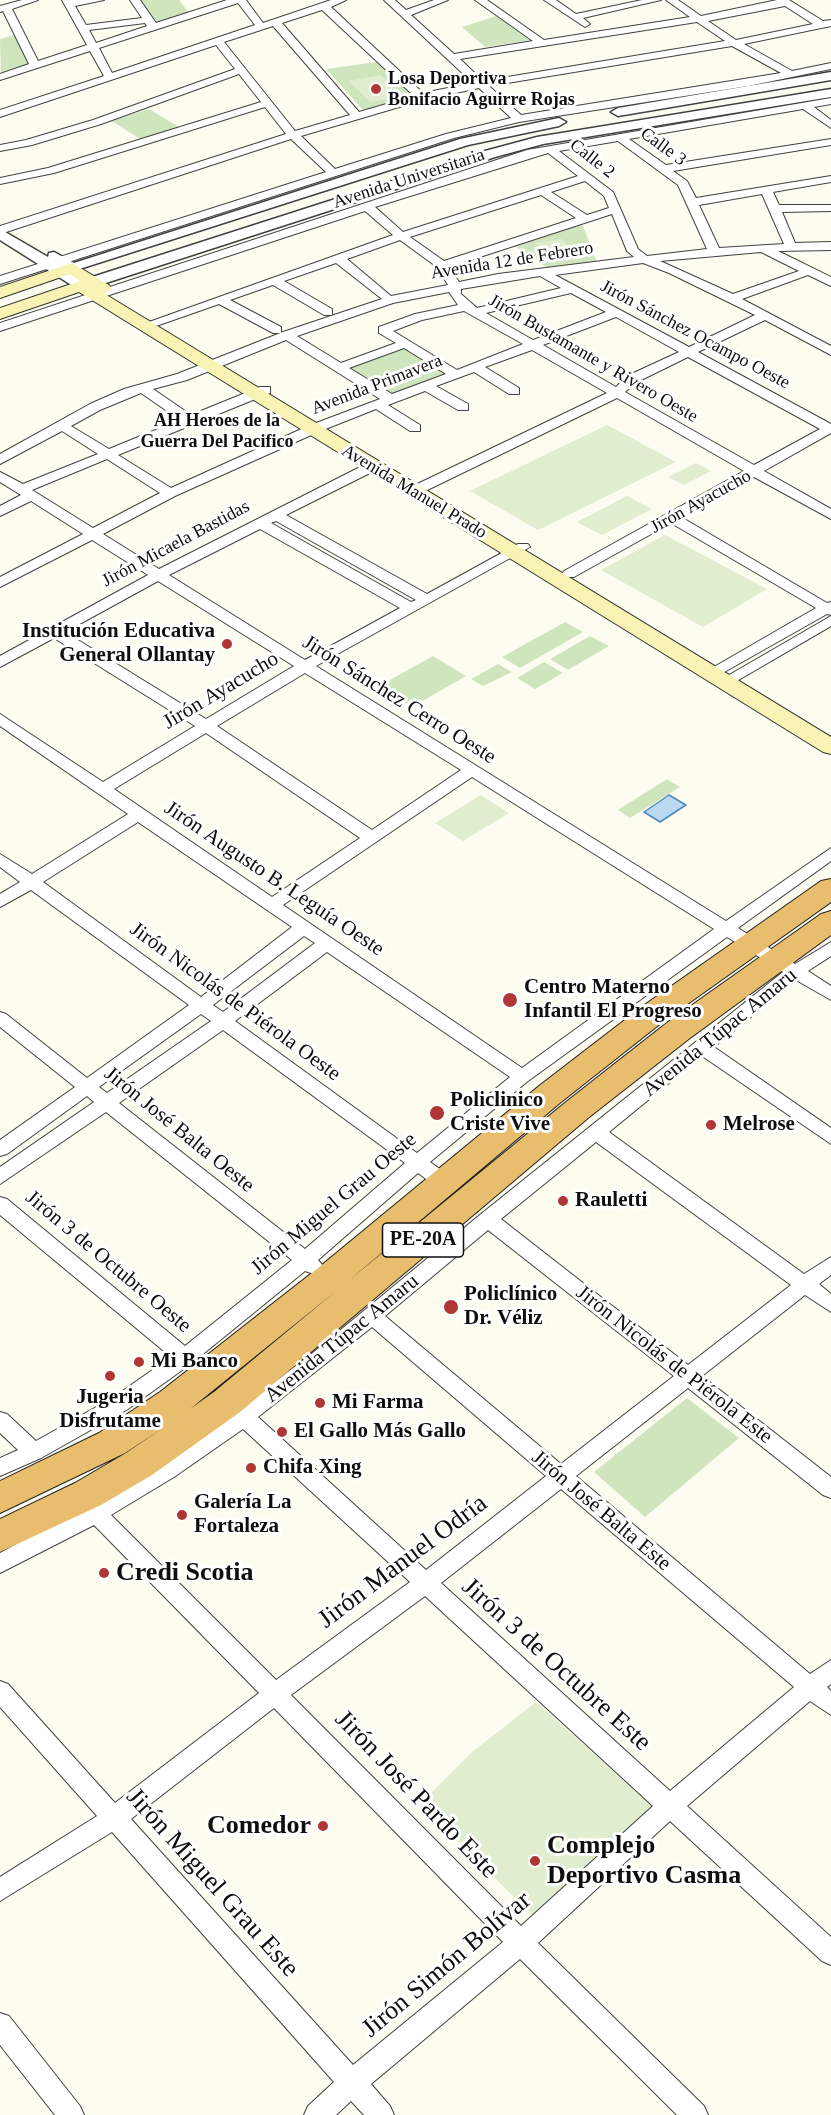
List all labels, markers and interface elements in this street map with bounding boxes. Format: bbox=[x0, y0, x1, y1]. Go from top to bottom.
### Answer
place label: Losa Deportiva Bonifacio Aguirre Rojas bbox=[388, 68, 575, 110]
marker: Losa Deportiva Bonifacio Aguirre Rojas bbox=[369, 82, 383, 96]
street label: Calle 3 bbox=[636, 123, 690, 171]
street label: Calle 2 bbox=[565, 135, 619, 183]
street label: Avenida Universitaria bbox=[330, 144, 488, 214]
street label: Avenida 12 de Febrero bbox=[429, 237, 595, 285]
street label: Jirón Sánchez Ocampo Oeste bbox=[597, 276, 793, 394]
street label: Jirón Bustamante y Rivero Oeste bbox=[485, 290, 701, 428]
street label: Avenida Primavera bbox=[309, 350, 445, 420]
district label: AH Heroes de la Guerra Del Pacifico bbox=[141, 410, 293, 452]
street label: Avenida Manuel Prado bbox=[337, 440, 491, 544]
street label: Jirón Ayacucho bbox=[647, 465, 755, 539]
street label: Jirón Micaela Bastidas bbox=[99, 496, 253, 592]
place label: Institución Educativa General Ollantay bbox=[22, 619, 215, 669]
street label: Jirón Sánchez Cerro Oeste bbox=[298, 630, 500, 770]
marker: Institución Educativa General Ollantay bbox=[220, 637, 234, 651]
street label: Jirón Ayacucho bbox=[159, 647, 283, 735]
street label: Jirón Augusto B. Leguía Oeste bbox=[159, 796, 389, 962]
street label: Jirón Nicolás de Piérola Oeste bbox=[125, 917, 345, 1087]
street label: Avenida Túpac Amaru bbox=[638, 963, 802, 1103]
place label: Centro Materno Infantil El Progreso bbox=[524, 975, 702, 1025]
marker: Centro Materno Infantil El Progreso bbox=[501, 991, 519, 1009]
street label: Jirón José Balta Oeste bbox=[99, 1062, 259, 1198]
place label: Policlinico Criste Vive bbox=[450, 1088, 550, 1138]
marker: Policlinico Criste Vive bbox=[428, 1104, 446, 1122]
place label: Melrose bbox=[723, 1112, 795, 1138]
marker: Melrose bbox=[704, 1118, 718, 1132]
street label: Jirón Miguel Grau Oeste bbox=[246, 1127, 422, 1281]
street label: Jirón 3 de Octubre Oeste bbox=[20, 1185, 196, 1339]
place label: Rauletti bbox=[575, 1188, 647, 1214]
marker: Rauletti bbox=[556, 1194, 570, 1208]
road number: PE-20A bbox=[382, 1223, 464, 1257]
street label: Avenida Túpac Amaru bbox=[260, 1269, 424, 1409]
street label: Jirón Nicolás de Piérola Este bbox=[571, 1280, 777, 1450]
place label: Policlínico Dr. Véliz bbox=[464, 1282, 557, 1332]
marker: Policlínico Dr. Véliz bbox=[442, 1298, 460, 1316]
place label: Mi Banco bbox=[151, 1349, 238, 1375]
marker: Mi Banco bbox=[132, 1355, 146, 1369]
marker: Jugeria Disfrutame bbox=[103, 1369, 117, 1383]
place label: Jugeria Disfrutame bbox=[59, 1385, 161, 1435]
place label: Mi Farma bbox=[332, 1390, 424, 1416]
marker: Mi Farma bbox=[313, 1396, 327, 1410]
place label: El Gallo Más Gallo bbox=[294, 1419, 466, 1445]
marker: El Gallo Más Gallo bbox=[275, 1425, 289, 1439]
street label: Jirón José Balta Este bbox=[526, 1445, 676, 1577]
place label: Chifa Xing bbox=[263, 1455, 362, 1481]
marker: Chifa Xing bbox=[244, 1461, 258, 1475]
street label: Jirón Manuel Odría bbox=[312, 1488, 494, 1636]
place label: Galería La Fortaleza bbox=[194, 1490, 291, 1540]
marker: Galería La Fortaleza bbox=[175, 1508, 189, 1522]
place label: Credi Scotia bbox=[116, 1557, 253, 1589]
marker: Credi Scotia bbox=[97, 1566, 111, 1580]
street label: Jirón 3 de Octubre Este bbox=[455, 1572, 657, 1758]
street label: Jirón José Pardo Este bbox=[328, 1704, 504, 1886]
street label: Jirón Miguel Grau Este bbox=[119, 1782, 305, 1984]
place label: Comedor bbox=[207, 1810, 311, 1842]
marker: Comedor bbox=[316, 1819, 330, 1833]
place label: Complejo Deportivo Casma bbox=[547, 1830, 741, 1892]
marker: Complejo Deportivo Casma bbox=[528, 1854, 542, 1868]
street label: Jirón Simón Bolívar bbox=[356, 1885, 538, 2045]

